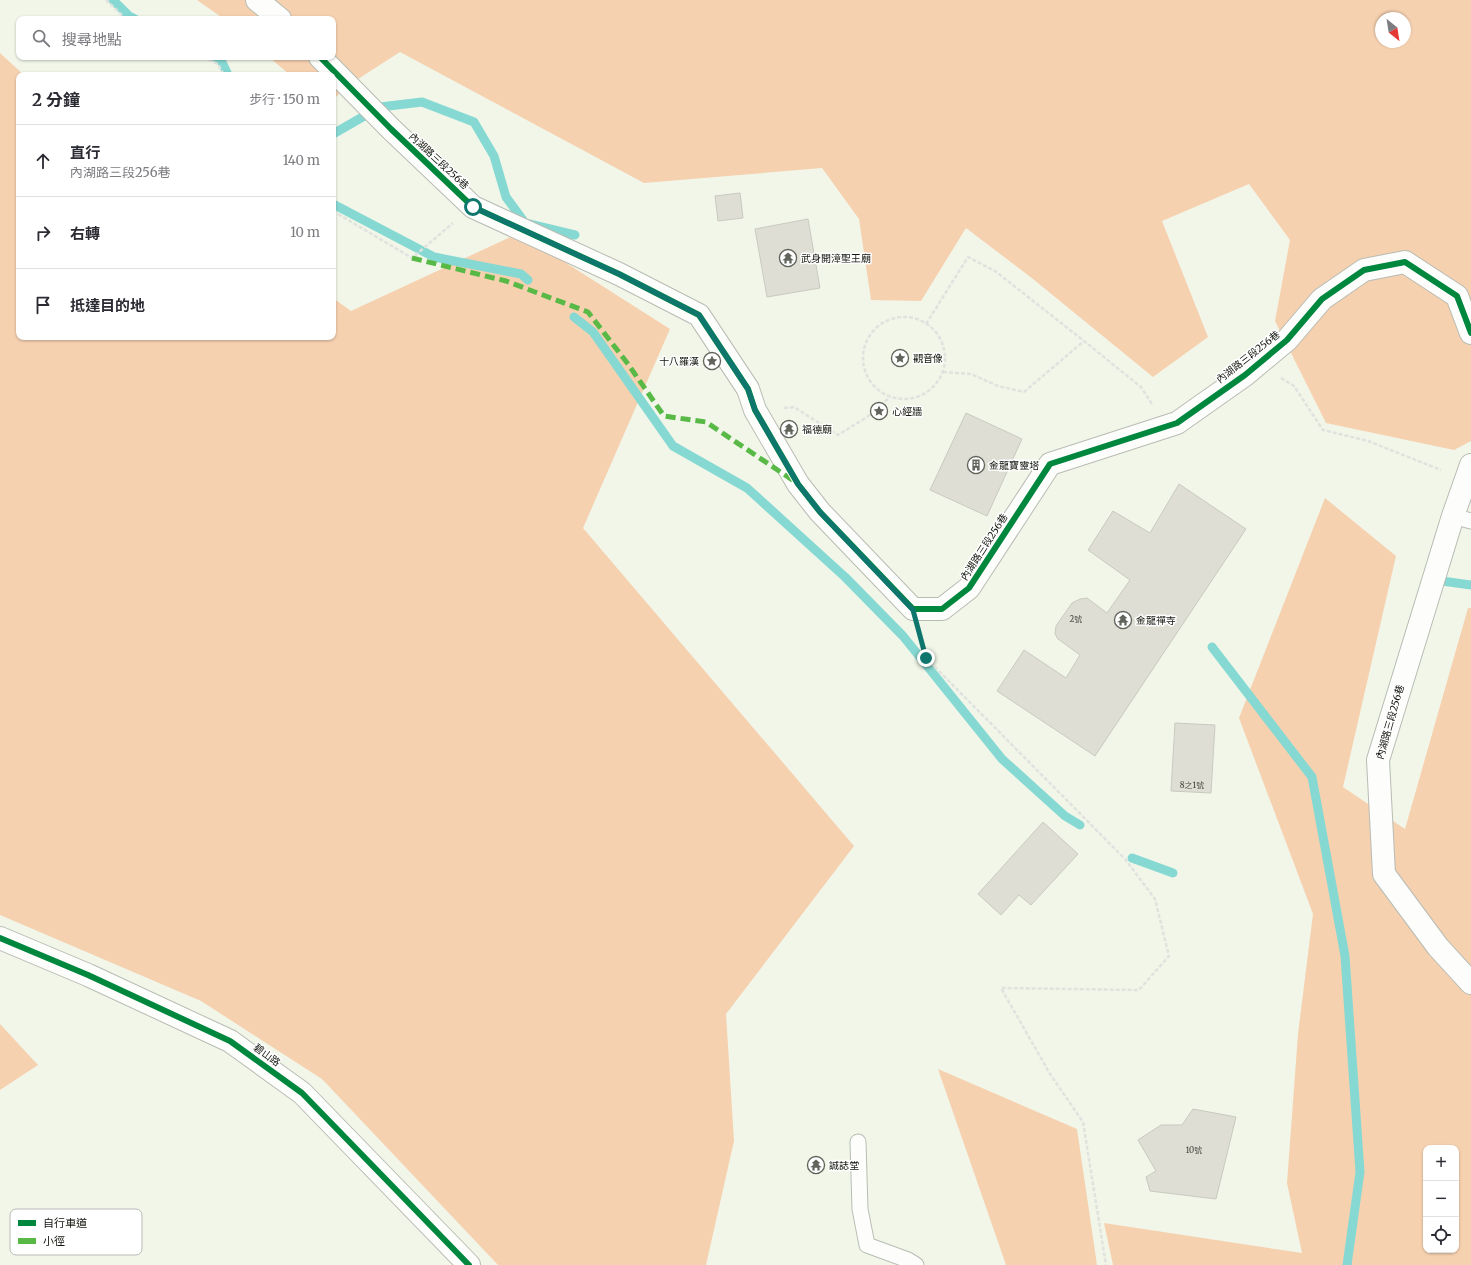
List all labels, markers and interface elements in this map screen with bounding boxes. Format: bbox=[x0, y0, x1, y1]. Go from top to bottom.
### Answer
north arrow bbox=[1375, 12, 1411, 48]
search box bbox=[16, 16, 336, 60]
icon: search bbox=[30, 27, 52, 49]
text: 搜尋地點 bbox=[62, 30, 122, 49]
text: 2 分鐘 bbox=[32, 89, 80, 111]
text: 步行 · 150 m bbox=[249, 91, 320, 108]
street label: 內湖路三段256巷 bbox=[406, 130, 472, 192]
text: 直行 bbox=[70, 143, 100, 162]
icon: ahead bbox=[32, 150, 54, 172]
text: 140 m bbox=[283, 152, 320, 169]
text: 內湖路三段256巷 bbox=[70, 164, 171, 181]
route start bbox=[464, 198, 482, 216]
icon: right bbox=[32, 222, 54, 244]
text: 右轉 bbox=[70, 224, 100, 243]
text: 10 m bbox=[290, 224, 320, 241]
temple icon: 武身開漳聖王廟 bbox=[778, 248, 798, 268]
place label: 武身開漳聖王廟 bbox=[801, 252, 871, 265]
icon: arrive bbox=[32, 294, 54, 316]
text: 抵達目的地 bbox=[70, 296, 145, 315]
street label: 內湖路三段256巷 bbox=[1214, 328, 1282, 386]
place icon: 觀音像 bbox=[890, 348, 910, 368]
place icon: 十八羅漢 bbox=[702, 351, 722, 371]
place label: 觀音像 bbox=[913, 352, 943, 365]
place label: 十八羅漢 bbox=[659, 355, 699, 368]
place icon: 心經牆 bbox=[869, 401, 889, 421]
place label: 心經牆 bbox=[892, 405, 922, 418]
temple icon: 福德廟 bbox=[779, 419, 799, 439]
place label: 福德廟 bbox=[802, 423, 832, 436]
building icon: 金龍寶靈塔 bbox=[966, 455, 986, 475]
place label: 金龍寶靈塔 bbox=[989, 459, 1039, 472]
street label: 內湖路三段256巷 bbox=[957, 511, 1011, 583]
temple icon: 金龍禪寺 bbox=[1113, 610, 1133, 630]
house number: 2號 bbox=[1070, 614, 1082, 624]
place label: 金龍禪寺 bbox=[1136, 614, 1176, 627]
route end bbox=[917, 649, 935, 667]
street label: 內湖路三段256巷 bbox=[1373, 683, 1407, 761]
house number: 8之1號 bbox=[1180, 780, 1204, 790]
street label: 碧山路 bbox=[251, 1041, 283, 1069]
house number: 10號 bbox=[1186, 1145, 1202, 1155]
map controls bbox=[1423, 1145, 1459, 1253]
button: + bbox=[1423, 1145, 1459, 1181]
temple icon: 誠誌堂 bbox=[806, 1155, 826, 1175]
place label: 誠誌堂 bbox=[829, 1159, 859, 1172]
button: − bbox=[1423, 1181, 1459, 1217]
legend bbox=[10, 1209, 142, 1255]
text: 自行車道 bbox=[43, 1216, 87, 1230]
button: locate bbox=[1423, 1217, 1459, 1253]
text: 小徑 bbox=[43, 1234, 65, 1248]

